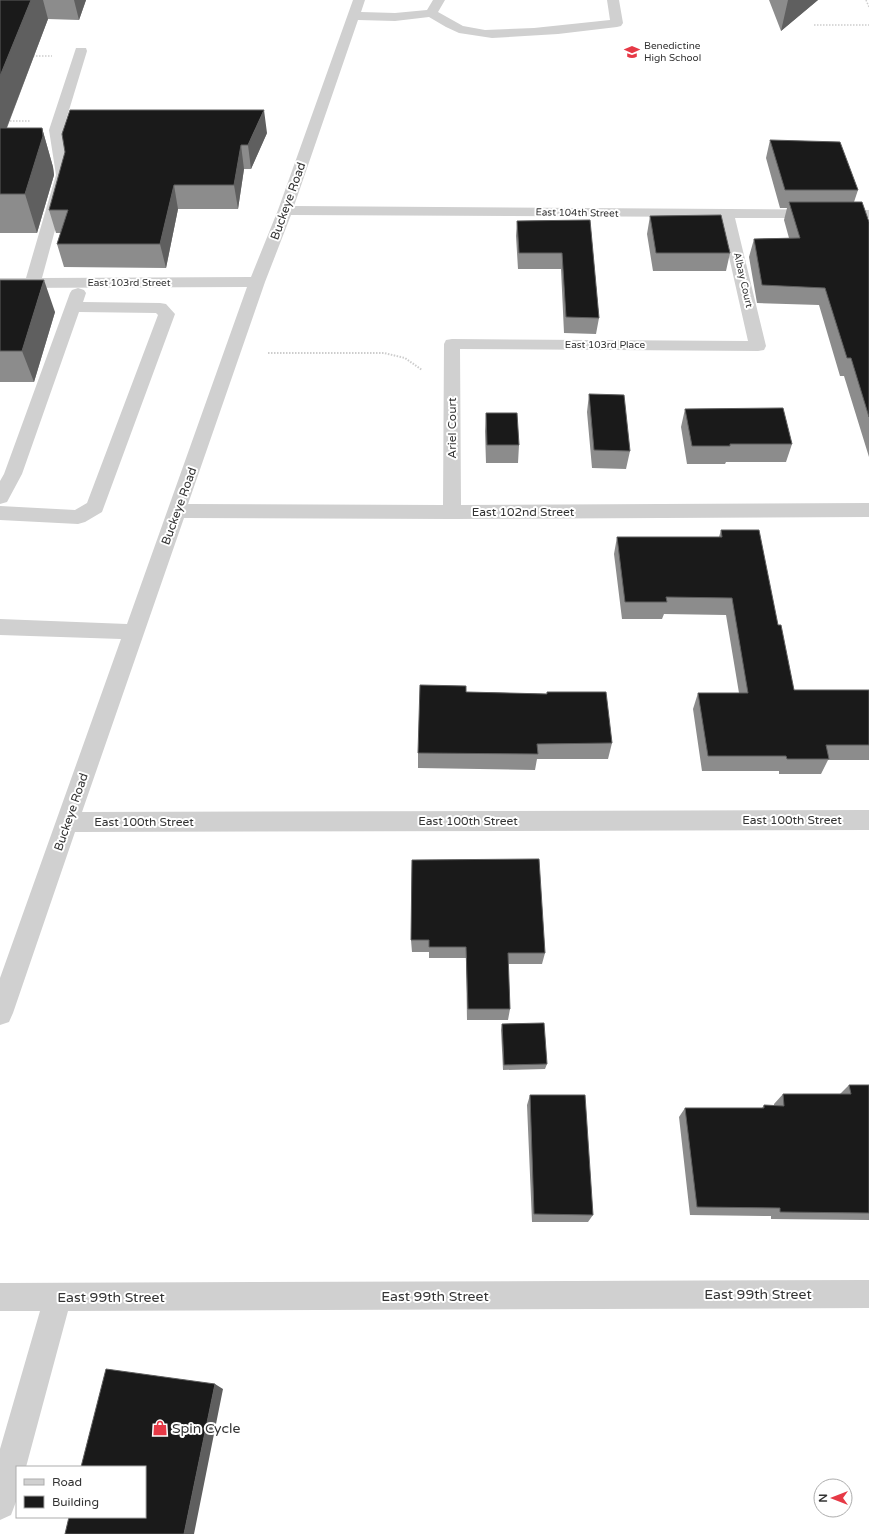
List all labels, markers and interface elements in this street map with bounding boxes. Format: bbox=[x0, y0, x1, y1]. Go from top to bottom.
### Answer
place label: Benedictine High School bbox=[644, 40, 701, 64]
school or university icon: Benedictine High School bbox=[623, 43, 641, 61]
street label: Buckeye Road bbox=[267, 160, 309, 242]
street label: East 104th Street bbox=[535, 206, 619, 220]
street label: Albay Court bbox=[731, 251, 755, 309]
street label: East 103rd Street bbox=[87, 277, 171, 289]
street label: East 103rd Place bbox=[565, 339, 645, 351]
street label: Ariel Court bbox=[445, 397, 459, 459]
street label: Buckeye Road bbox=[158, 465, 200, 547]
street label: East 102nd Street bbox=[472, 505, 575, 519]
street label: Buckeye Road bbox=[51, 771, 91, 853]
street label: East 100th Street bbox=[742, 813, 842, 827]
street label: East 100th Street bbox=[418, 814, 518, 828]
street label: East 100th Street bbox=[94, 815, 194, 829]
street label: East 99th Street bbox=[704, 1286, 812, 1303]
street label: East 99th Street bbox=[381, 1288, 489, 1305]
street label: East 99th Street bbox=[57, 1289, 165, 1306]
shop icon: Spin Cycle bbox=[151, 1419, 169, 1437]
place label: Spin Cycle bbox=[172, 1420, 240, 1437]
legend bbox=[16, 1466, 146, 1518]
text: Road bbox=[52, 1475, 82, 1489]
north arrow bbox=[813, 1478, 853, 1518]
text: N bbox=[817, 1494, 830, 1502]
text: Building bbox=[52, 1495, 99, 1509]

